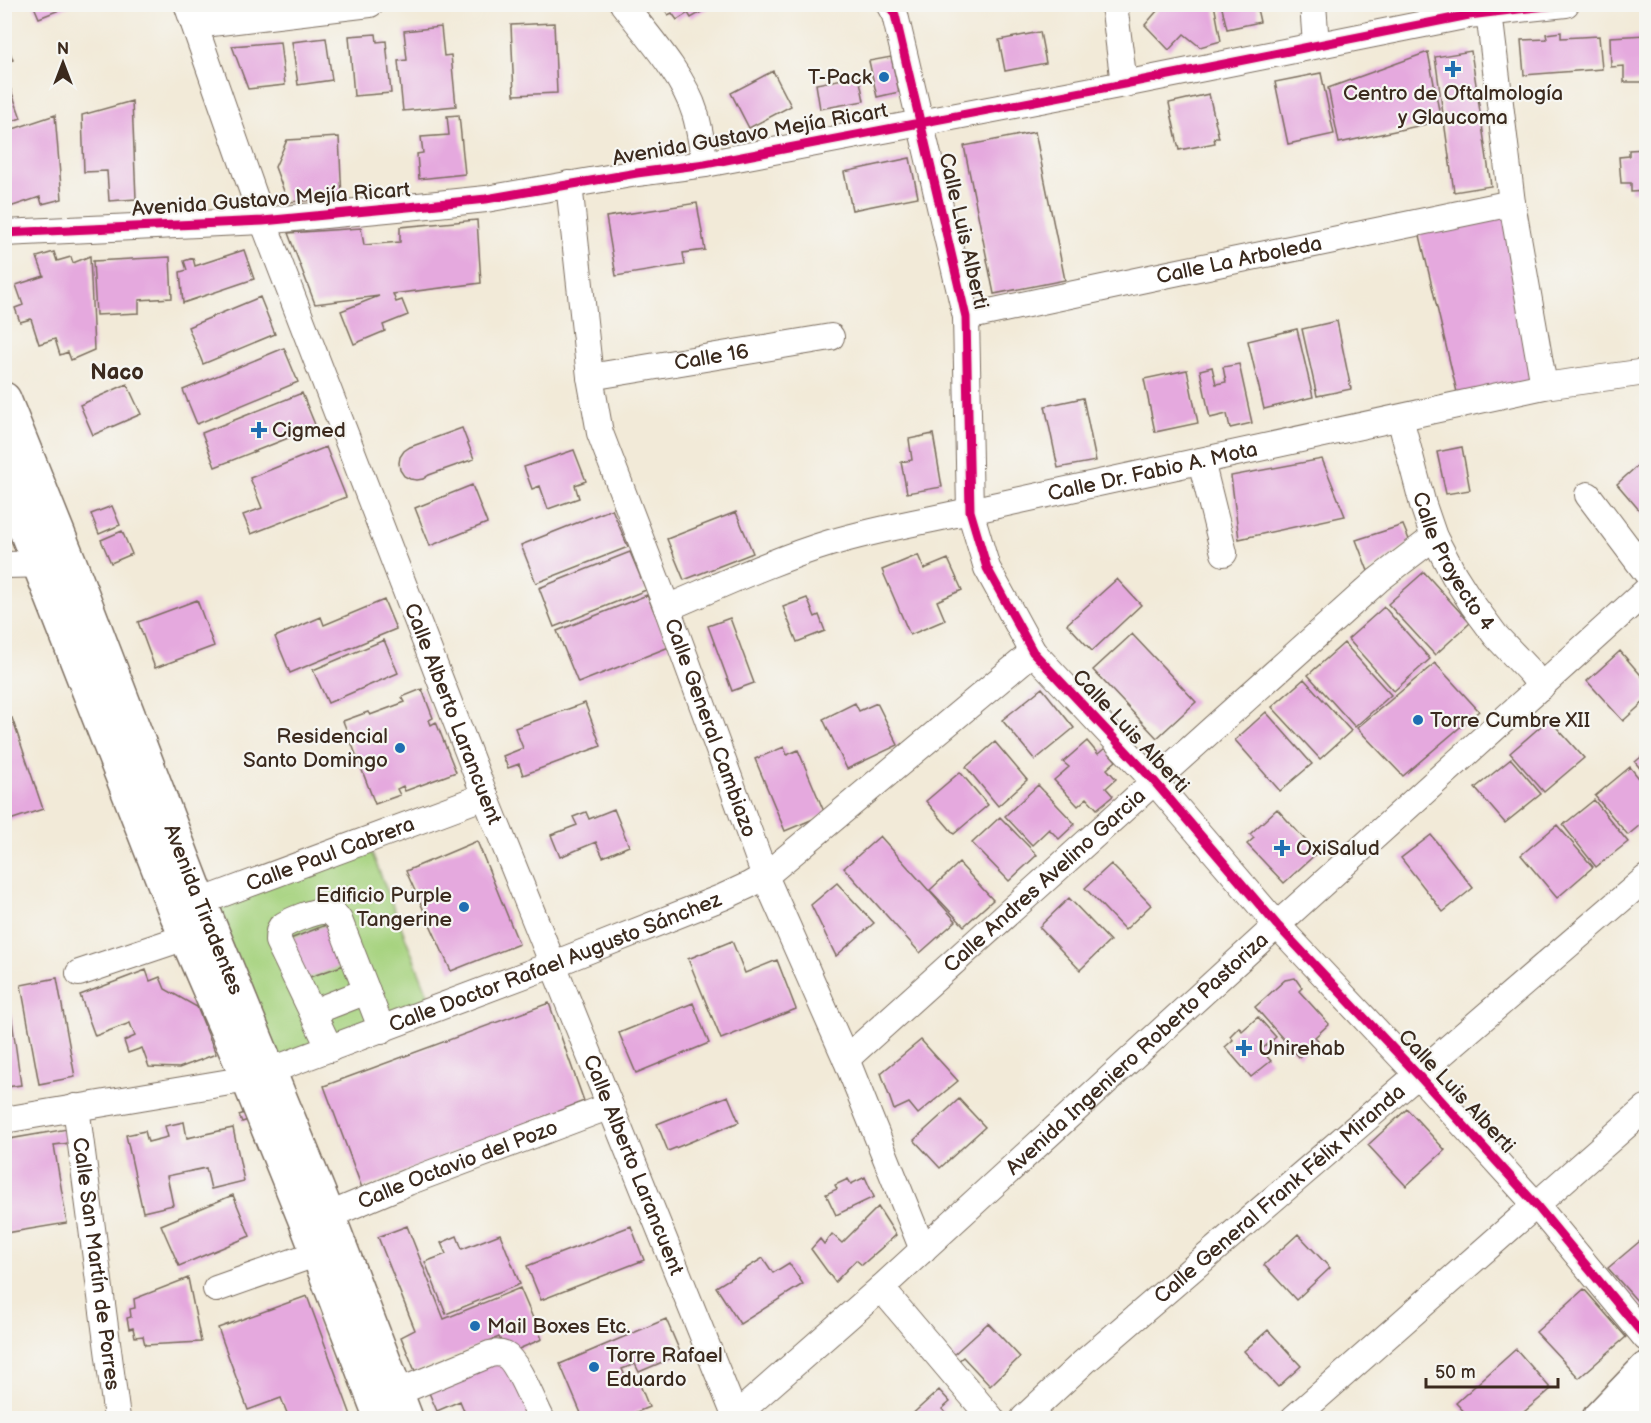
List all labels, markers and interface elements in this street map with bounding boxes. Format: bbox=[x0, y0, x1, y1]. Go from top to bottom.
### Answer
north arrow bbox=[33, 33, 93, 93]
text: N bbox=[57, 40, 69, 59]
marker: Centro de Oftalmología y Glaucoma bbox=[1444, 60, 1462, 78]
place label: T-Pack bbox=[808, 65, 873, 90]
marker: T-Pack bbox=[877, 70, 891, 84]
place label: Centro de Oftalmología y Glaucoma bbox=[1343, 81, 1563, 130]
street label: Avenida Gustavo Mejía Ricart bbox=[610, 98, 890, 171]
street label: Calle Luis Alberti bbox=[933, 150, 994, 312]
street label: Avenida Gustavo Mejía Ricart bbox=[131, 177, 412, 222]
street label: Calle La Arboleda bbox=[1154, 231, 1324, 289]
street label: Calle 16 bbox=[672, 339, 751, 376]
district label: Naco bbox=[90, 359, 144, 386]
place label: Cigmed bbox=[272, 418, 346, 443]
marker: Cigmed bbox=[250, 421, 268, 439]
street label: Calle Dr. Fabio A. Mota bbox=[1045, 437, 1260, 507]
street label: Calle Proyecto 4 bbox=[1407, 489, 1500, 636]
street label: Calle Alberto Larancuent bbox=[399, 600, 507, 829]
street label: Calle General Cambiazo bbox=[659, 615, 762, 841]
street label: Calle Luis Alberti bbox=[1067, 664, 1194, 798]
place label: Torre Cumbre XII bbox=[1430, 708, 1590, 733]
marker: Torre Cumbre XII bbox=[1411, 713, 1425, 727]
place label: Residencial Santo Domingo bbox=[243, 724, 388, 773]
marker: Residencial Santo Domingo bbox=[393, 741, 407, 755]
street label: Calle Andres Avelino Garcia bbox=[939, 783, 1151, 978]
street label: Calle Paul Cabrera bbox=[243, 811, 418, 897]
street label: Avenida Tiradentes bbox=[158, 821, 248, 998]
place label: OxiSalud bbox=[1296, 836, 1380, 861]
marker: OxiSalud bbox=[1273, 839, 1291, 857]
place label: Edificio Purple Tangerine bbox=[316, 883, 452, 932]
street label: Calle Doctor Rafael Augusto Sánchez bbox=[386, 887, 726, 1038]
marker: Edificio Purple Tangerine bbox=[457, 900, 471, 914]
street label: Avenida Ingeniero Roberto Pastoriza bbox=[1001, 927, 1274, 1180]
street label: Calle Luis Alberti bbox=[1393, 1024, 1520, 1158]
place label: Unirehab bbox=[1258, 1036, 1345, 1061]
marker: Unirehab bbox=[1235, 1039, 1253, 1057]
street label: Calle Alberto Larancuent bbox=[578, 1051, 689, 1279]
street label: Calle General Frank Félix Miranda bbox=[1149, 1079, 1410, 1309]
street label: Calle Octavio del Pozo bbox=[354, 1115, 561, 1215]
street label: Calle San Martín de Porres bbox=[67, 1136, 125, 1392]
place label: Mail Boxes Etc. bbox=[487, 1314, 631, 1339]
marker: Mail Boxes Etc. bbox=[468, 1319, 482, 1333]
place label: Torre Rafael Eduardo bbox=[606, 1343, 723, 1392]
scale bar bbox=[1426, 1351, 1558, 1389]
marker: Torre Rafael Eduardo bbox=[587, 1360, 601, 1374]
text: 50 m bbox=[1435, 1362, 1476, 1383]

